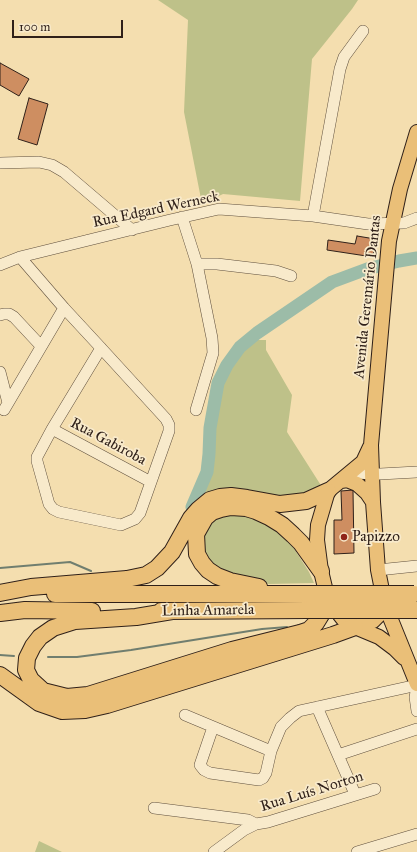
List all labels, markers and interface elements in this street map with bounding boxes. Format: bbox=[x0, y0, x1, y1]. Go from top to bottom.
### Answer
scale bar bbox=[14, 12, 125, 38]
text: 100 m bbox=[19, 20, 50, 34]
street label: Rua Edgard Werneck bbox=[91, 188, 221, 232]
street label: Avenida Geremário Dantas bbox=[350, 215, 386, 379]
street label: Rua Gabiroba bbox=[67, 414, 149, 470]
place label: Papizzo bbox=[352, 528, 400, 546]
marker: Papizzo bbox=[339, 532, 349, 542]
street label: Linha Amarela bbox=[162, 601, 254, 621]
street label: Rua Luís Norton bbox=[258, 768, 366, 816]

